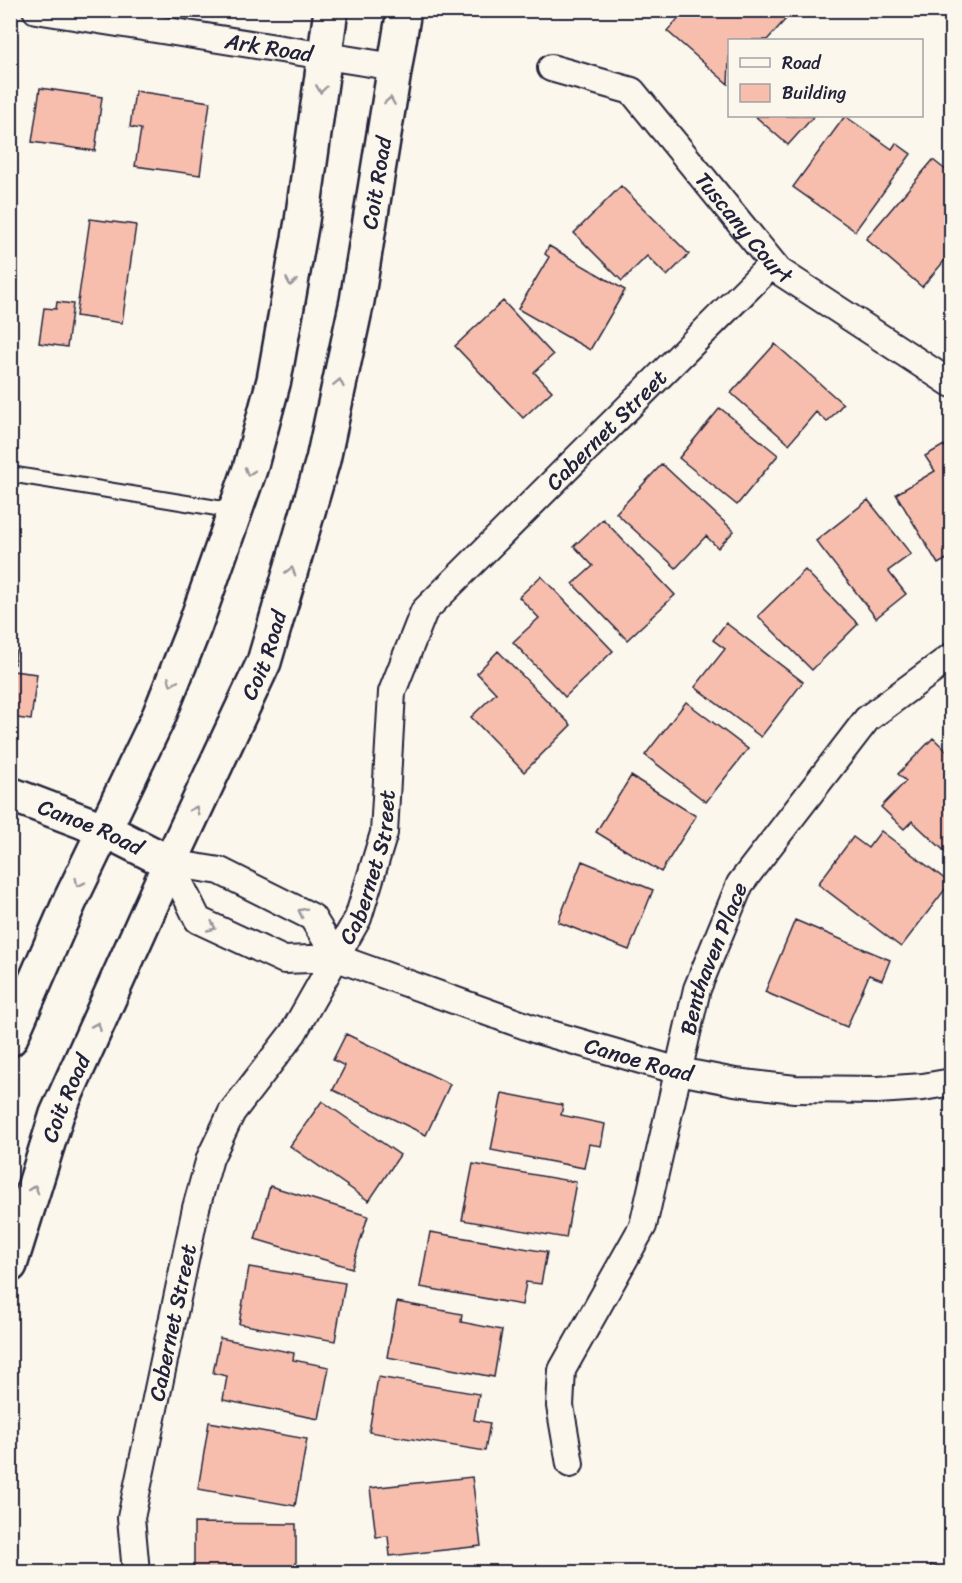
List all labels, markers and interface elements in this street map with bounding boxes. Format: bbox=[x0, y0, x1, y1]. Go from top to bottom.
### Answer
street label: Ark Road bbox=[221, 21, 317, 74]
legend bbox=[728, 39, 923, 117]
text: Road bbox=[782, 47, 822, 79]
text: Building bbox=[782, 77, 846, 109]
one-way arrow bbox=[315, 85, 327, 94]
one-way arrow bbox=[383, 97, 396, 107]
street label: Coit Road bbox=[350, 132, 403, 232]
street label: Tuscany Court bbox=[685, 163, 801, 296]
one-way arrow bbox=[286, 277, 298, 287]
street label: Cabernet Street bbox=[536, 359, 677, 500]
one-way arrow bbox=[332, 378, 345, 388]
one-way arrow bbox=[243, 466, 256, 477]
one-way arrow bbox=[283, 567, 296, 577]
street label: Coit Road bbox=[230, 604, 299, 707]
one-way arrow bbox=[167, 675, 179, 686]
street label: Canoe Road bbox=[32, 787, 151, 867]
street label: Cabernet Street bbox=[328, 788, 406, 952]
one-way arrow bbox=[187, 806, 199, 817]
street label: Benthaven Place bbox=[668, 876, 759, 1039]
one-way arrow bbox=[74, 877, 86, 888]
one-way arrow bbox=[298, 908, 309, 920]
one-way arrow bbox=[206, 919, 217, 931]
one-way arrow bbox=[89, 1022, 101, 1033]
street label: Canoe Road bbox=[580, 1026, 698, 1094]
street label: Coit Road bbox=[30, 1046, 102, 1147]
one-way arrow bbox=[27, 1184, 39, 1195]
street label: Cabernet Street bbox=[137, 1240, 208, 1405]

